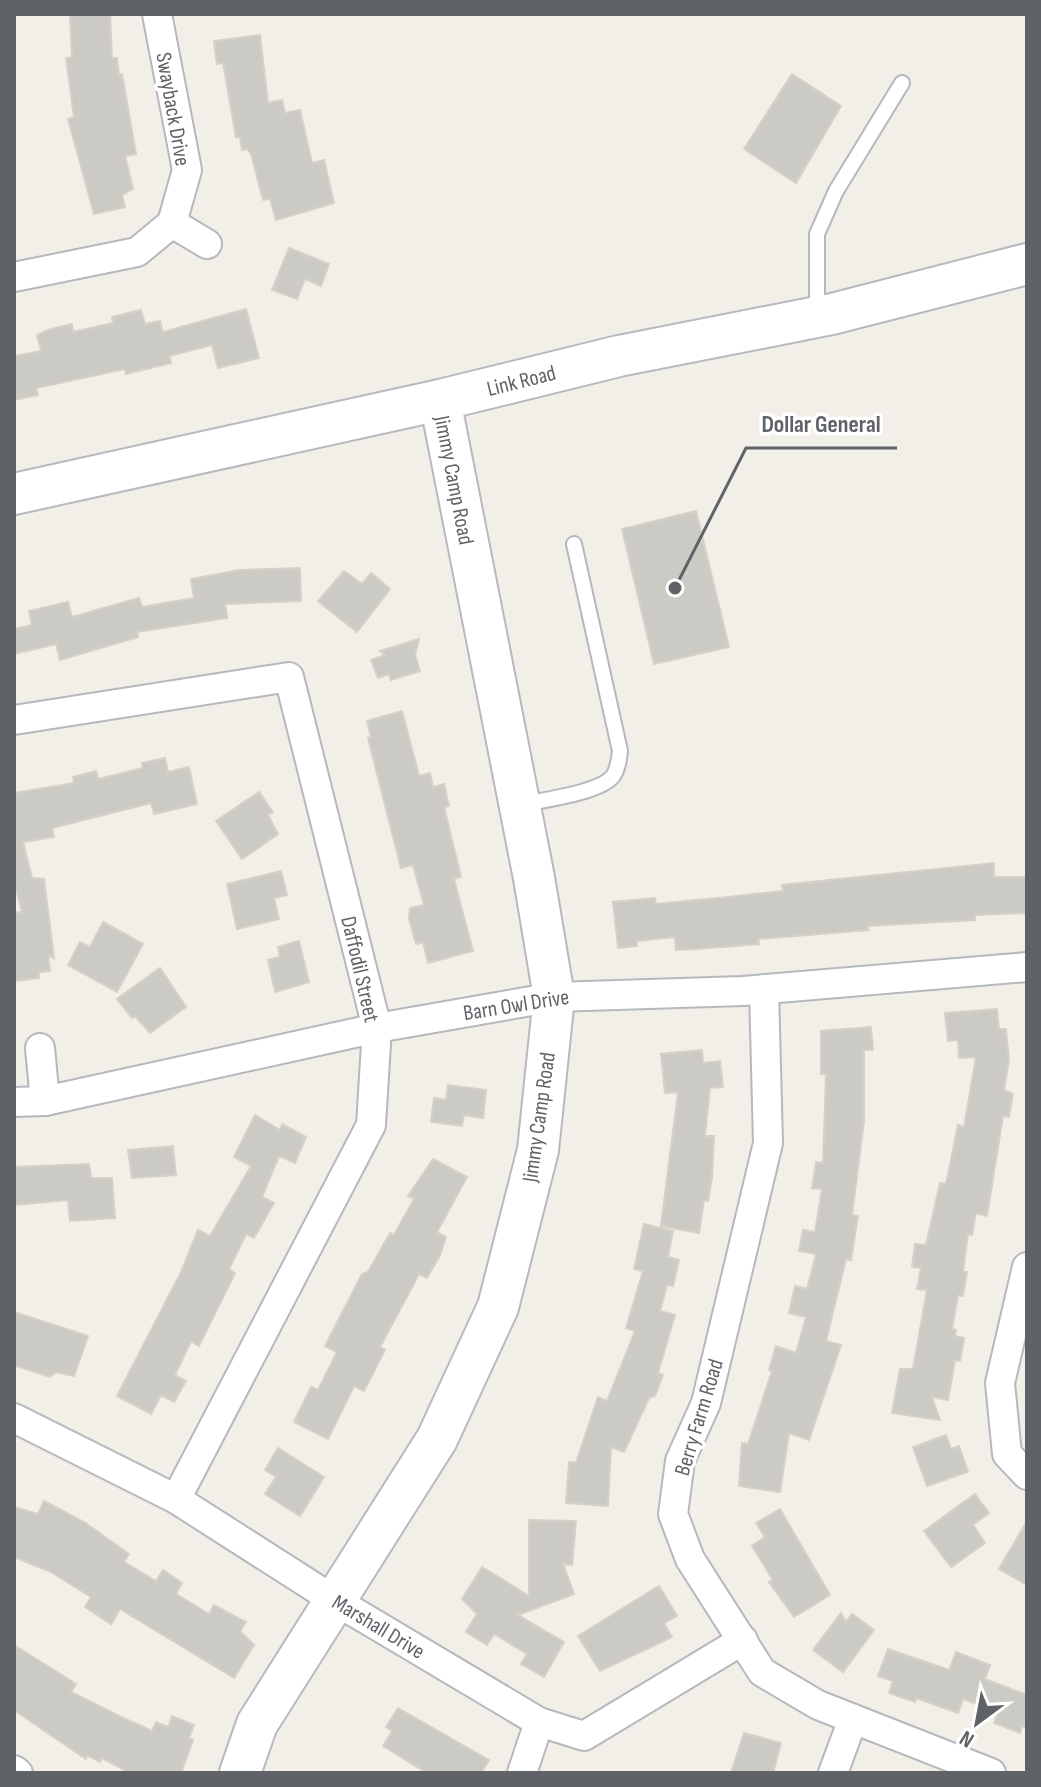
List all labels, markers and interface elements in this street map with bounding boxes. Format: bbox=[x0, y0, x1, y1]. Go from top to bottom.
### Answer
street label: Swayback Drive bbox=[149, 50, 196, 168]
street label: Link Road bbox=[484, 360, 559, 403]
callout: Dollar General bbox=[746, 400, 897, 448]
text: Dollar General bbox=[761, 410, 881, 439]
street label: Jimmy Camp Road bbox=[428, 412, 479, 547]
street label: Daffodil Street bbox=[334, 914, 385, 1025]
street label: Barn Owl Drive bbox=[461, 984, 571, 1027]
street label: Jimmy Camp Road bbox=[517, 1050, 562, 1185]
street label: Berry Farm Road bbox=[669, 1356, 730, 1479]
street label: Marshall Drive bbox=[327, 1589, 429, 1665]
north arrow bbox=[937, 1683, 1017, 1763]
text: N bbox=[955, 1724, 979, 1753]

